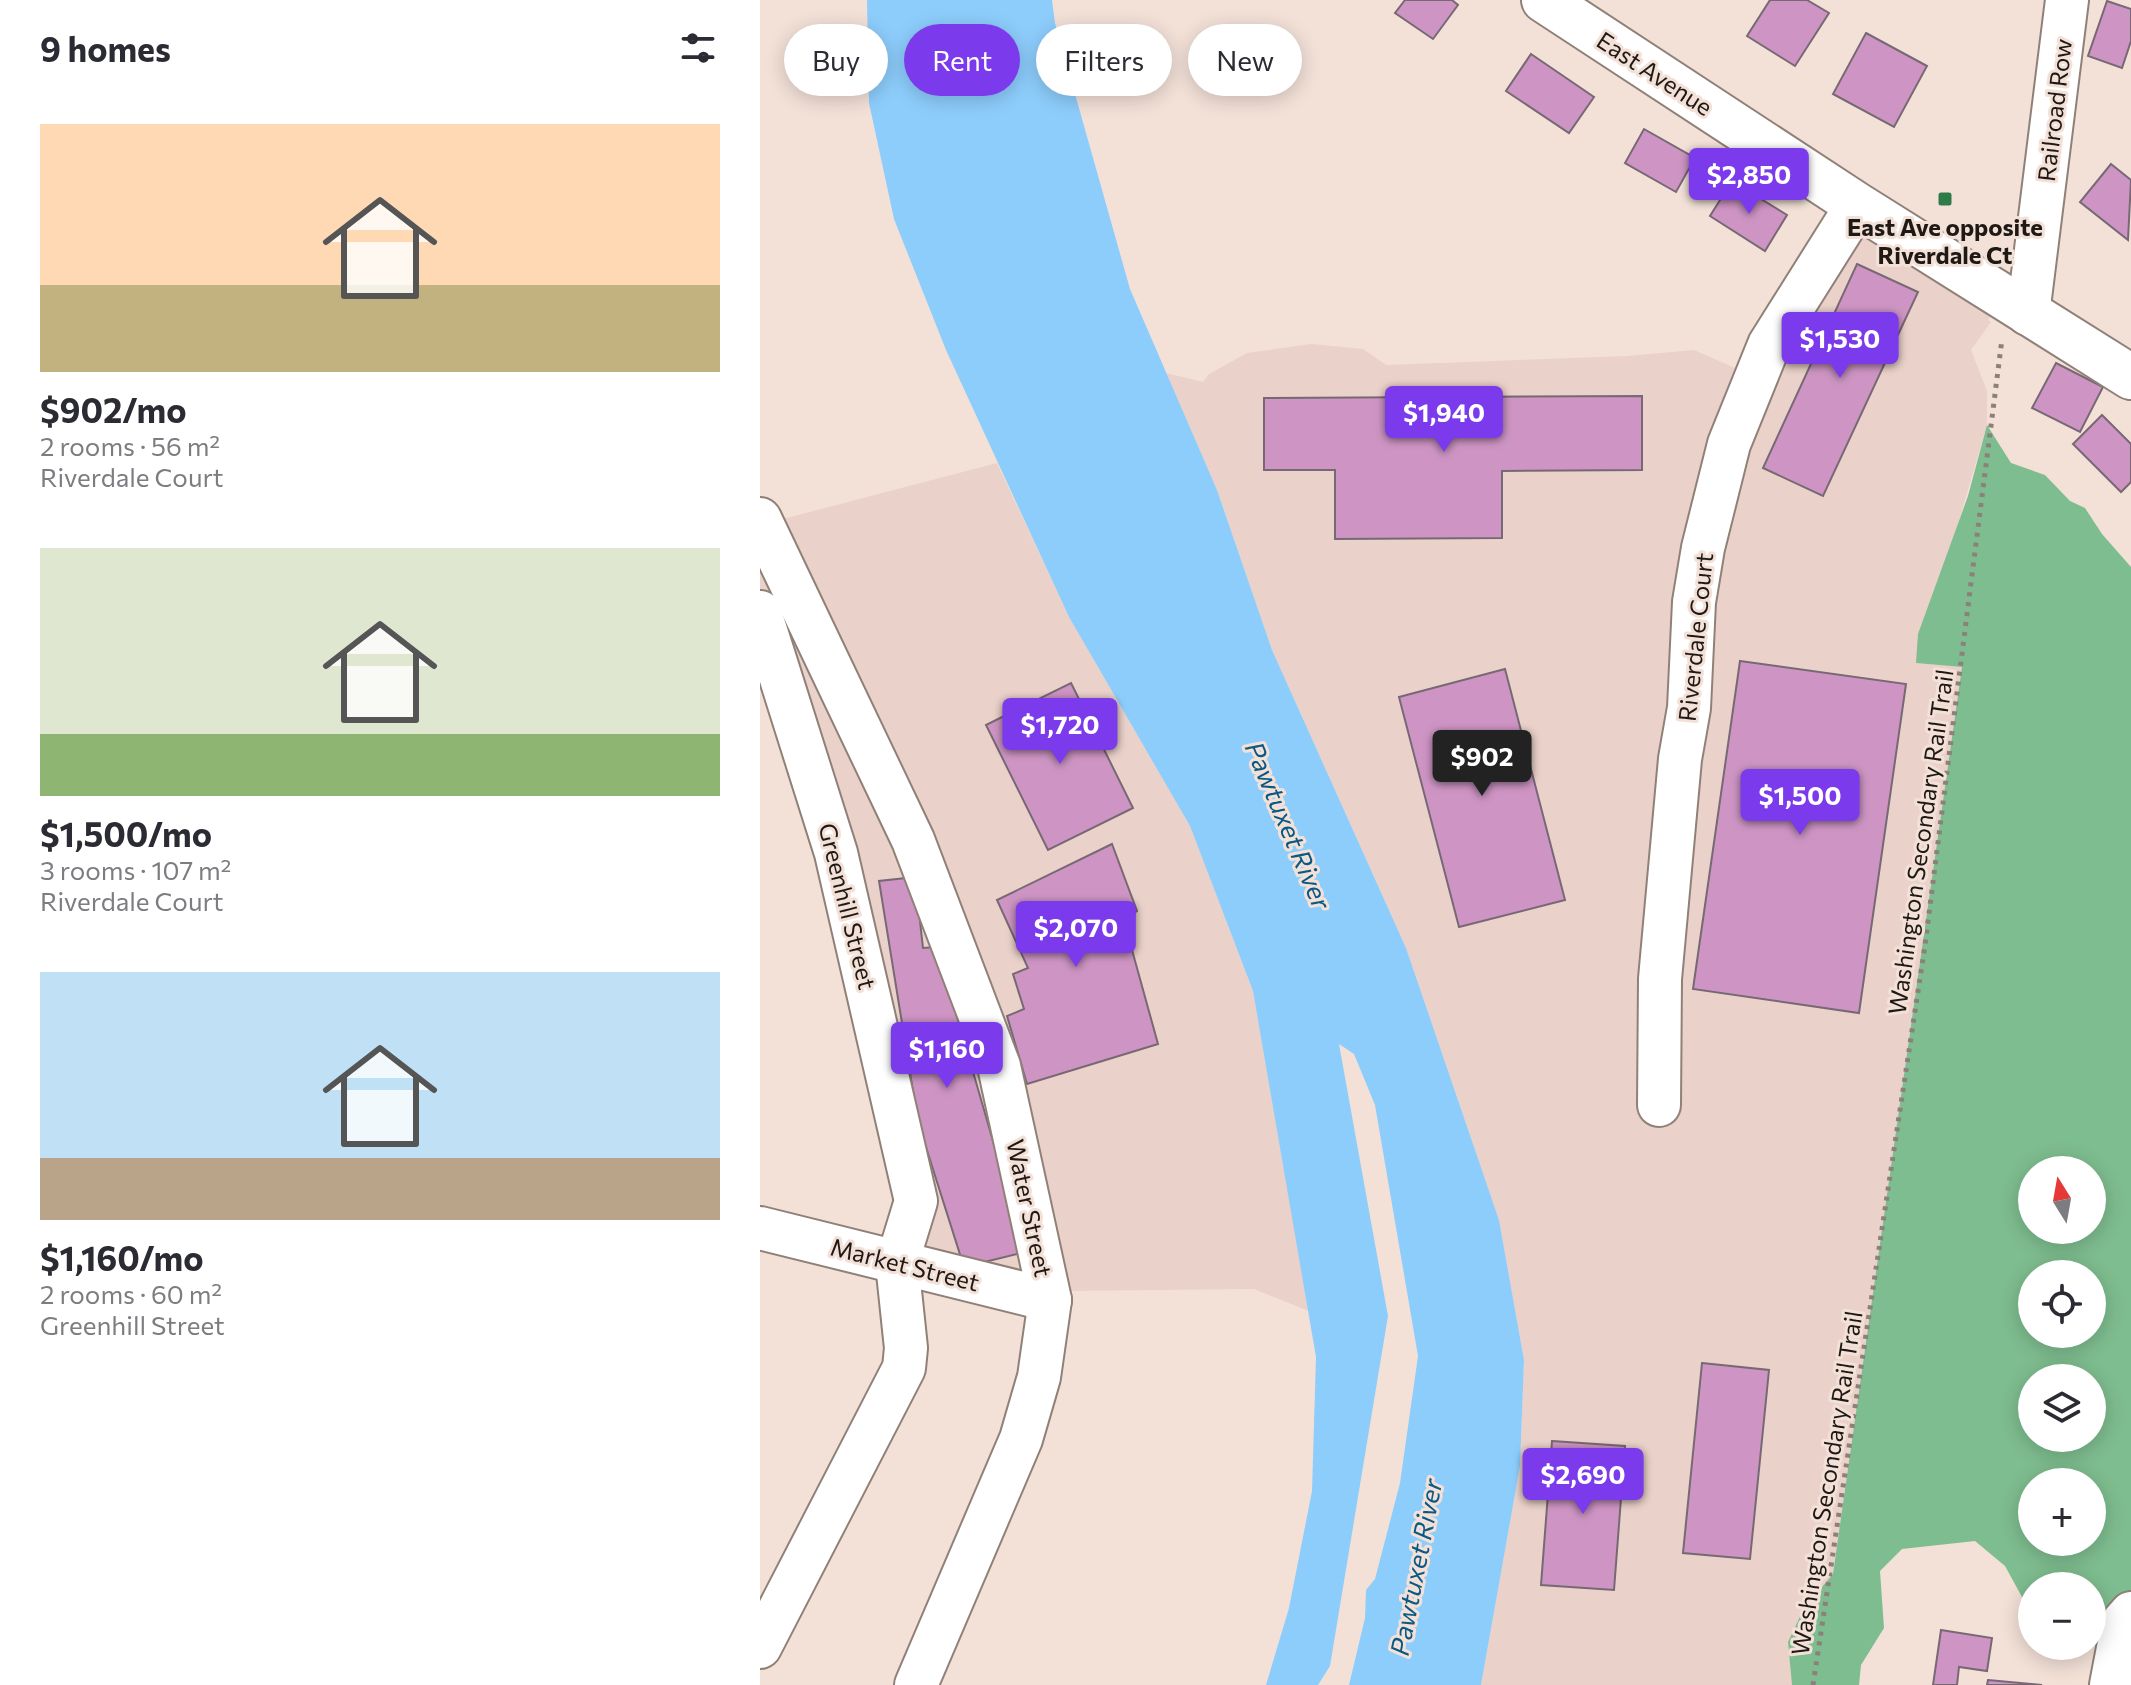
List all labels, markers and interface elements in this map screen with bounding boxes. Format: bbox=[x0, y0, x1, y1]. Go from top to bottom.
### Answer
chip: Buy bbox=[784, 24, 888, 96]
chip: Rent bbox=[904, 24, 1020, 96]
chip: Filters bbox=[1036, 24, 1172, 96]
chip: New bbox=[1188, 24, 1302, 96]
street label: East Avenue bbox=[1592, 25, 1718, 121]
icon: filters bbox=[676, 26, 720, 70]
text: 9 homes bbox=[40, 27, 171, 69]
street label: Railroad Row bbox=[2031, 37, 2077, 183]
pin: $2,850 bbox=[1684, 148, 1814, 216]
text: $2,850 bbox=[1707, 158, 1791, 189]
icon: home bbox=[308, 176, 452, 320]
marker: East Ave opposite Riverdale Ct bbox=[1936, 190, 1954, 208]
place label: East Ave opposite Riverdale Ct bbox=[1847, 212, 2043, 269]
pin: $1,530 bbox=[1775, 312, 1905, 380]
text: $1,530 bbox=[1800, 322, 1880, 353]
pin: $1,940 bbox=[1379, 386, 1509, 454]
text: $902/mo bbox=[40, 388, 187, 430]
text: $1,940 bbox=[1403, 396, 1485, 427]
text: 2 rooms · 56 m² bbox=[40, 430, 220, 461]
text: Riverdale Court bbox=[40, 461, 223, 492]
street label: Riverdale Court bbox=[1672, 551, 1718, 723]
icon: home bbox=[308, 600, 452, 744]
street label: Washington Secondary Rail Trail bbox=[1881, 667, 1959, 1017]
pin: $1,720 bbox=[995, 698, 1125, 766]
text: $1,720 bbox=[1020, 708, 1100, 739]
pin: $902 bbox=[1435, 730, 1529, 798]
water label: Pawtuxet River bbox=[1240, 737, 1339, 915]
text: $902 bbox=[1451, 740, 1513, 771]
pin: $1,500 bbox=[1735, 769, 1865, 837]
text: $1,500 bbox=[1759, 779, 1841, 810]
text: $1,500/mo bbox=[40, 812, 212, 854]
street label: Greenhill Street bbox=[813, 820, 883, 992]
text: 3 rooms · 107 m² bbox=[40, 854, 231, 885]
text: Riverdale Court bbox=[40, 885, 223, 916]
pin: $2,070 bbox=[1011, 901, 1141, 969]
text: $2,070 bbox=[1034, 911, 1118, 942]
pin: $1,160 bbox=[882, 1022, 1012, 1090]
icon: home bbox=[308, 1024, 452, 1168]
text: $1,160 bbox=[909, 1032, 985, 1063]
street label: Water Street bbox=[1001, 1136, 1059, 1280]
north arrow bbox=[2018, 1156, 2106, 1244]
map controls bbox=[2018, 1156, 2106, 1660]
street label: Market Street bbox=[828, 1232, 982, 1297]
text: $1,160/mo bbox=[40, 1236, 203, 1278]
button: locate bbox=[2018, 1260, 2106, 1348]
text: 2 rooms · 60 m² bbox=[40, 1278, 222, 1309]
text: Greenhill Street bbox=[40, 1309, 225, 1340]
street label: Washington Secondary Rail Trail bbox=[1784, 1309, 1868, 1657]
button: layers bbox=[2018, 1364, 2106, 1452]
pin: $2,690 bbox=[1518, 1448, 1648, 1516]
text: $2,690 bbox=[1541, 1458, 1625, 1489]
button: + bbox=[2018, 1468, 2106, 1556]
water label: Pawtuxet River bbox=[1383, 1475, 1448, 1658]
button: − bbox=[2018, 1572, 2106, 1660]

